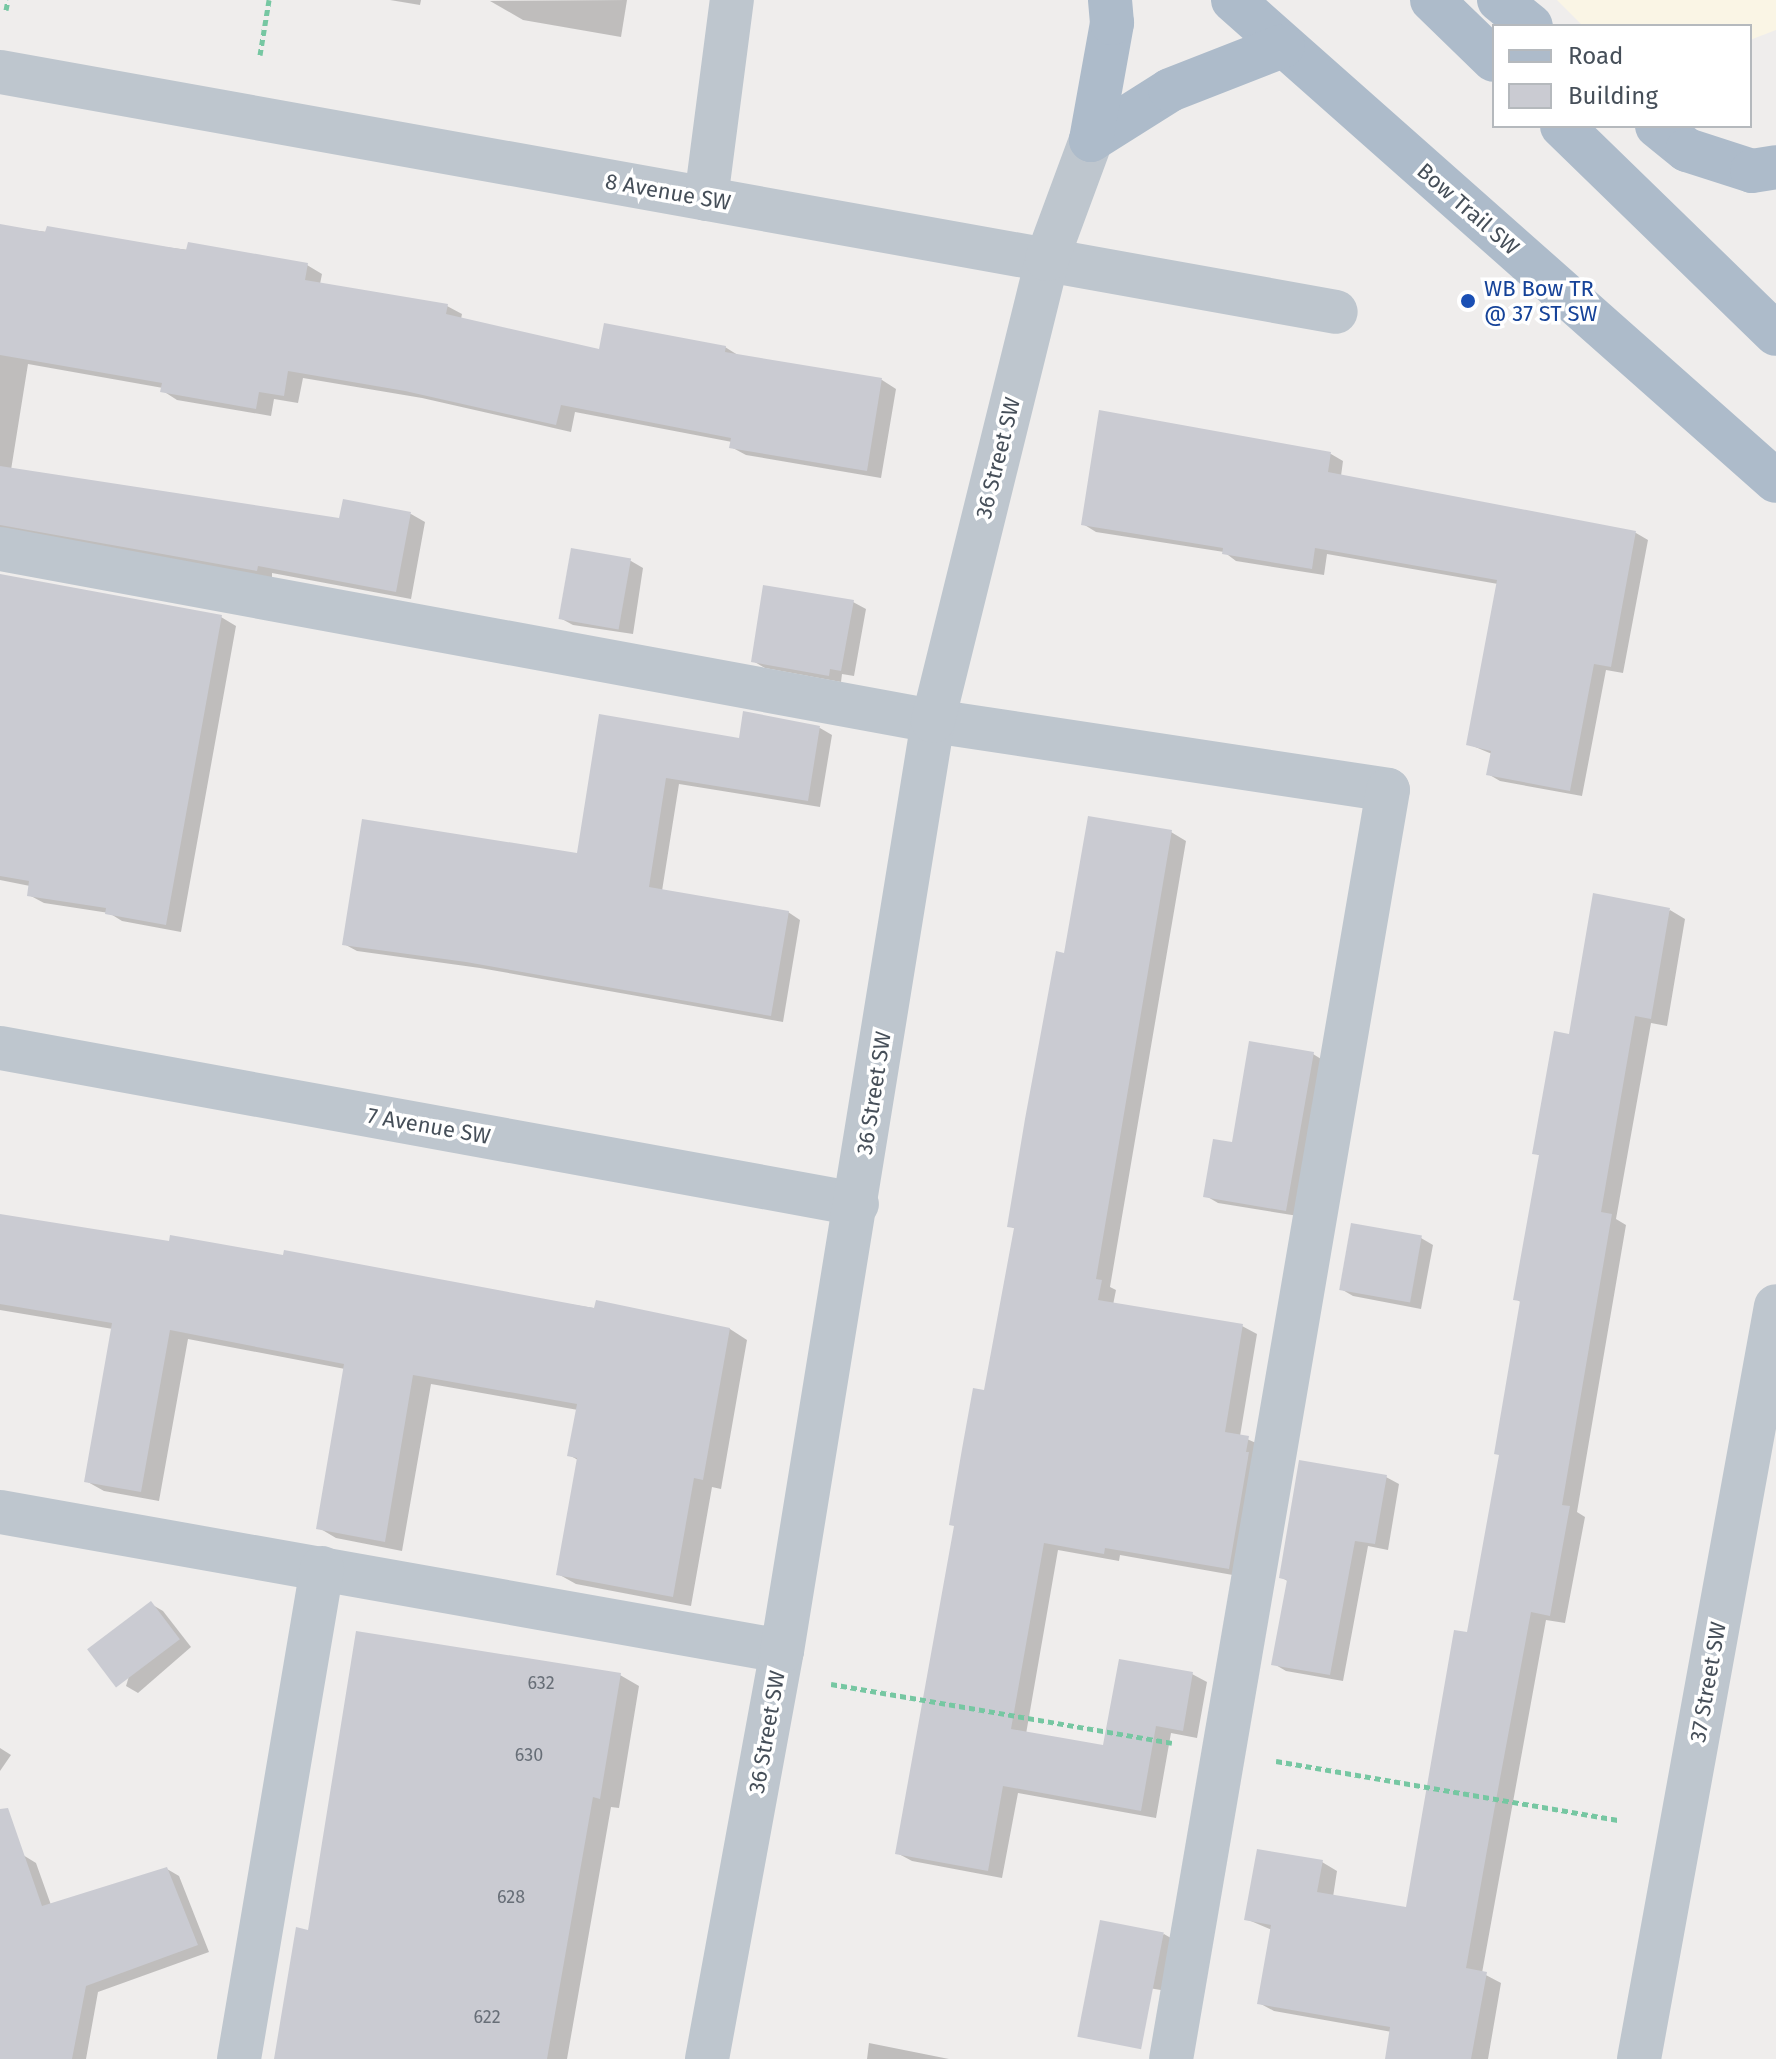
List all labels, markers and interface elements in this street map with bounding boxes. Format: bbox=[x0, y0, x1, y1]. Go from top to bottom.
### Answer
legend bbox=[1492, 24, 1752, 128]
text: Road bbox=[1568, 42, 1623, 70]
text: Building bbox=[1568, 82, 1658, 110]
street label: Bow Trail SW bbox=[1412, 157, 1524, 261]
street label: 8 Avenue SW bbox=[603, 168, 733, 216]
place label: WB Bow TR @ 37 ST SW bbox=[1484, 275, 1597, 326]
marker: WB Bow TR @ 37 ST SW bbox=[1459, 292, 1477, 310]
street label: 36 Street SW bbox=[970, 395, 1026, 521]
street label: 36 Street SW bbox=[851, 1030, 897, 1156]
street label: 7 Avenue SW bbox=[365, 1102, 493, 1150]
street label: 37 Street SW bbox=[1684, 1620, 1732, 1744]
street label: 36 Street SW bbox=[743, 1669, 791, 1795]
house number: 632 bbox=[527, 1672, 555, 1694]
house number: 630 bbox=[515, 1744, 543, 1766]
house number: 628 bbox=[497, 1886, 525, 1908]
house number: 622 bbox=[473, 2006, 501, 2028]

